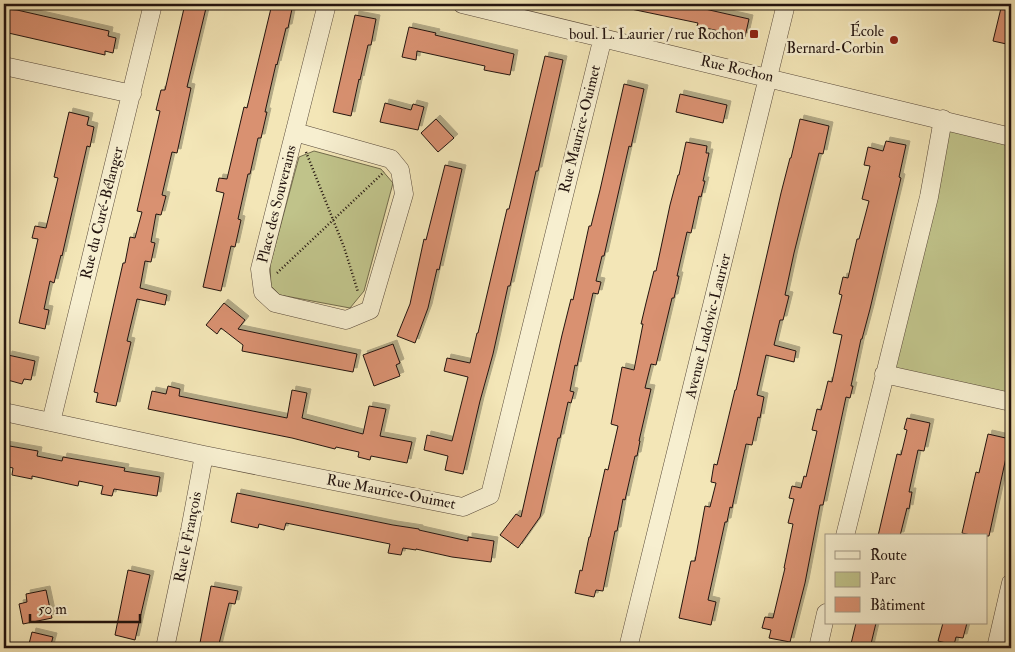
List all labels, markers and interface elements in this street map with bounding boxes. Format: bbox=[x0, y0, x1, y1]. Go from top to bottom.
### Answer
place label: École Bernard-Corbin bbox=[786, 20, 884, 58]
place label: boul. L. Laurier / rue Rochon bbox=[569, 25, 744, 44]
marker: boul. L. Laurier / rue Rochon bbox=[748, 28, 760, 40]
marker: École Bernard-Corbin bbox=[888, 34, 900, 46]
street label: Rue Rochon bbox=[699, 51, 776, 87]
street label: Rue Maurice-Ouimet bbox=[555, 63, 605, 195]
street label: Place des Souverains bbox=[253, 143, 301, 265]
street label: Rue du Curé-Bélanger bbox=[76, 144, 128, 281]
street label: Avenue Ludovic-Laurier bbox=[681, 251, 735, 401]
street label: Rue Maurice-Ouimet bbox=[325, 470, 457, 514]
street label: Rue le François bbox=[170, 490, 206, 584]
legend bbox=[825, 534, 988, 624]
text: Route bbox=[870, 546, 907, 565]
text: Parc bbox=[870, 570, 896, 589]
scale bar bbox=[30, 592, 140, 624]
text: Bâtiment bbox=[870, 596, 925, 615]
text: 50 m bbox=[38, 600, 67, 619]

